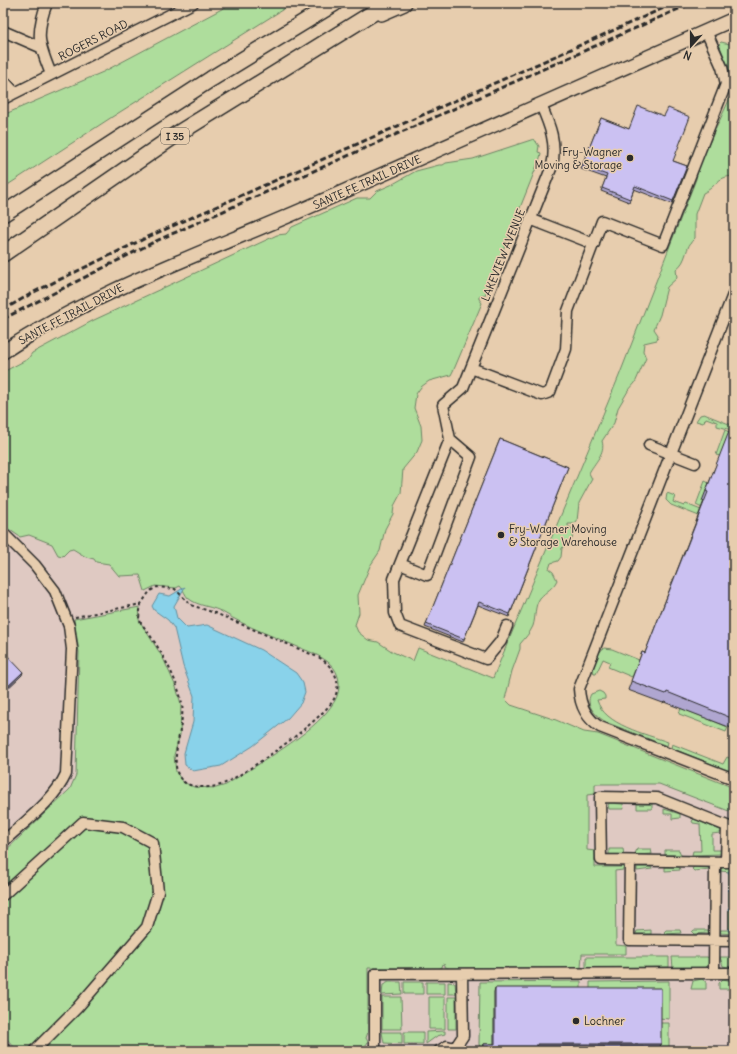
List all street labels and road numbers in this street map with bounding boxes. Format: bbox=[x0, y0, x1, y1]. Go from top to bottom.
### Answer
street label: ROGERS ROAD bbox=[56, 16, 130, 63]
road number: I 35 bbox=[161, 128, 189, 144]
street label: SANTE FE TRAIL DRIVE bbox=[311, 152, 423, 212]
street label: LAKEVIEW AVENUE bbox=[478, 207, 528, 303]
street label: SANTE FE TRAIL DRIVE bbox=[16, 280, 126, 348]

